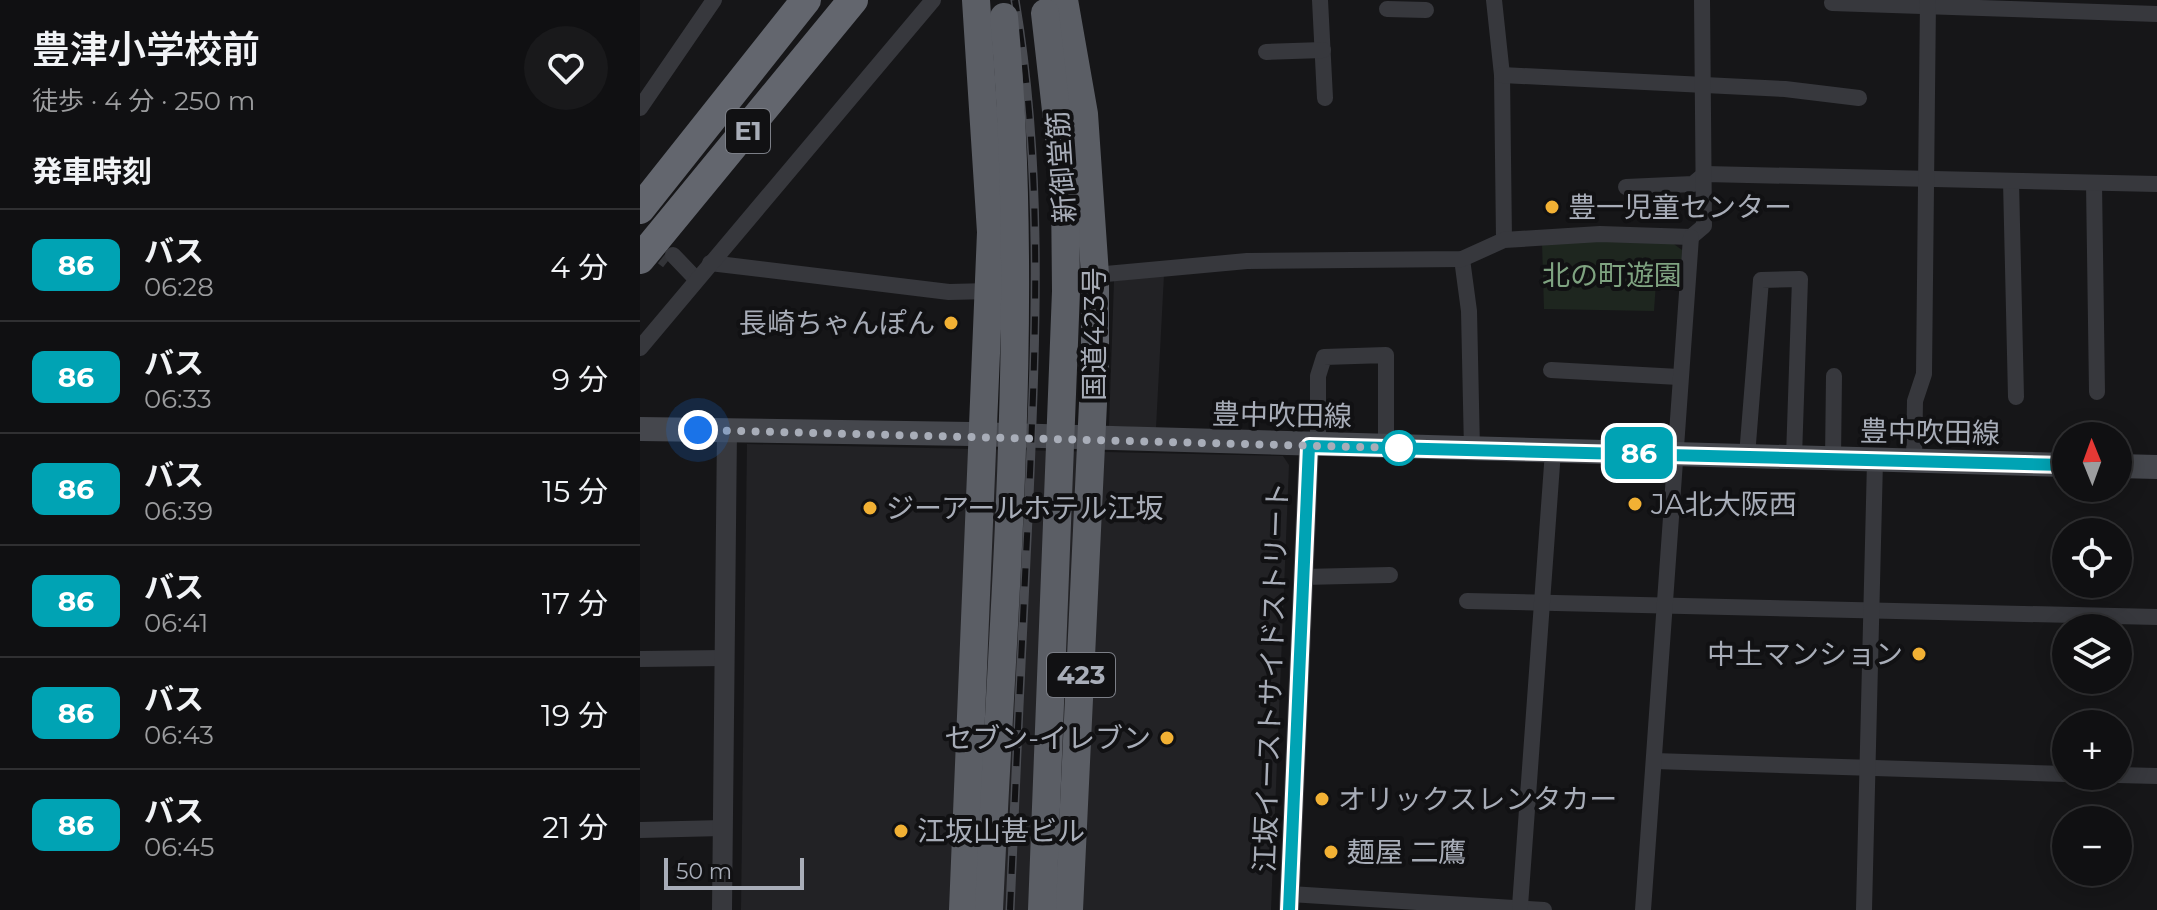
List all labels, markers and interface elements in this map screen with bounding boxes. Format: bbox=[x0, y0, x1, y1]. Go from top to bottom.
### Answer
text: 豊津小学校前 bbox=[32, 26, 260, 73]
button: heart bbox=[524, 26, 608, 110]
text: 徒歩 · 4 分 · 250 m bbox=[32, 85, 255, 117]
road number: E1 bbox=[726, 109, 770, 153]
street label: 新御堂筋 bbox=[1040, 110, 1082, 224]
text: 発車時刻 bbox=[32, 153, 152, 190]
place label: 豊一児童センター bbox=[1568, 190, 1792, 224]
marker: 豊一児童センター bbox=[1543, 198, 1561, 216]
text: バス bbox=[144, 233, 204, 270]
text: 86 bbox=[58, 248, 94, 282]
text: 4 分 bbox=[550, 249, 608, 286]
park label: 北の町遊園 bbox=[1542, 258, 1682, 292]
street label: 国道423号 bbox=[1077, 267, 1111, 401]
text: 06:28 bbox=[144, 271, 214, 303]
place label: 長崎ちゃんぽん bbox=[739, 306, 935, 340]
marker: 長崎ちゃんぽん bbox=[942, 314, 960, 332]
text: バス bbox=[144, 345, 204, 382]
text: 86 bbox=[58, 360, 94, 394]
text: 9 分 bbox=[552, 361, 608, 398]
text: 06:33 bbox=[144, 383, 212, 415]
street label: 豊中吹田線 bbox=[1212, 397, 1352, 433]
your location bbox=[678, 410, 718, 450]
street label: 豊中吹田線 bbox=[1860, 414, 2000, 450]
north arrow bbox=[2052, 422, 2132, 502]
map controls bbox=[2052, 422, 2132, 886]
line badge: 86 bbox=[1603, 427, 1675, 479]
unlabelled marker bbox=[1382, 431, 1416, 465]
text: 86 bbox=[1621, 436, 1657, 470]
text: バス bbox=[144, 457, 204, 494]
text: 86 bbox=[58, 472, 94, 506]
text: 15 分 bbox=[542, 473, 608, 510]
street label: 江坂イーストサイドストリート bbox=[1247, 481, 1295, 873]
place label: JA北大阪西 bbox=[1650, 487, 1797, 521]
place label: ジーアールホテル江坂 bbox=[886, 491, 1163, 525]
text: 06:39 bbox=[144, 495, 213, 527]
marker: JA北大阪西 bbox=[1626, 495, 1644, 513]
marker: ジーアールホテル江坂 bbox=[861, 499, 879, 517]
button: locate bbox=[2052, 518, 2132, 598]
text: バス bbox=[144, 569, 204, 606]
text: 86 bbox=[58, 584, 94, 618]
text: 17 分 bbox=[542, 585, 608, 622]
text: 06:41 bbox=[144, 607, 208, 639]
button: layers bbox=[2052, 614, 2132, 694]
place label: 中土マンション bbox=[1707, 637, 1903, 671]
marker: 中土マンション bbox=[1910, 645, 1928, 663]
road number: 423 bbox=[1047, 653, 1115, 697]
text: バス bbox=[144, 681, 204, 718]
text: 86 bbox=[58, 696, 94, 730]
text: 19 分 bbox=[541, 697, 608, 734]
button: + bbox=[2052, 710, 2132, 790]
text: 06:43 bbox=[144, 719, 214, 751]
place label: セブン-イレブン bbox=[944, 721, 1151, 755]
marker: セブン-イレブン bbox=[1158, 729, 1176, 747]
place label: オリックスレンタカー bbox=[1338, 782, 1617, 816]
marker: オリックスレンタカー bbox=[1313, 790, 1331, 808]
text: バス bbox=[144, 793, 204, 830]
button: − bbox=[2052, 806, 2132, 886]
text: 86 bbox=[58, 808, 94, 842]
text: 21 分 bbox=[542, 809, 608, 846]
place label: 江坂山甚ビル bbox=[917, 814, 1085, 848]
marker: 江坂山甚ビル bbox=[892, 822, 910, 840]
text: 06:45 bbox=[144, 831, 214, 863]
place label: 麺屋 二鷹 bbox=[1347, 835, 1466, 869]
marker: 麺屋 二鷹 bbox=[1322, 843, 1340, 861]
scale bar bbox=[664, 854, 804, 890]
text: 50 m bbox=[676, 858, 732, 885]

